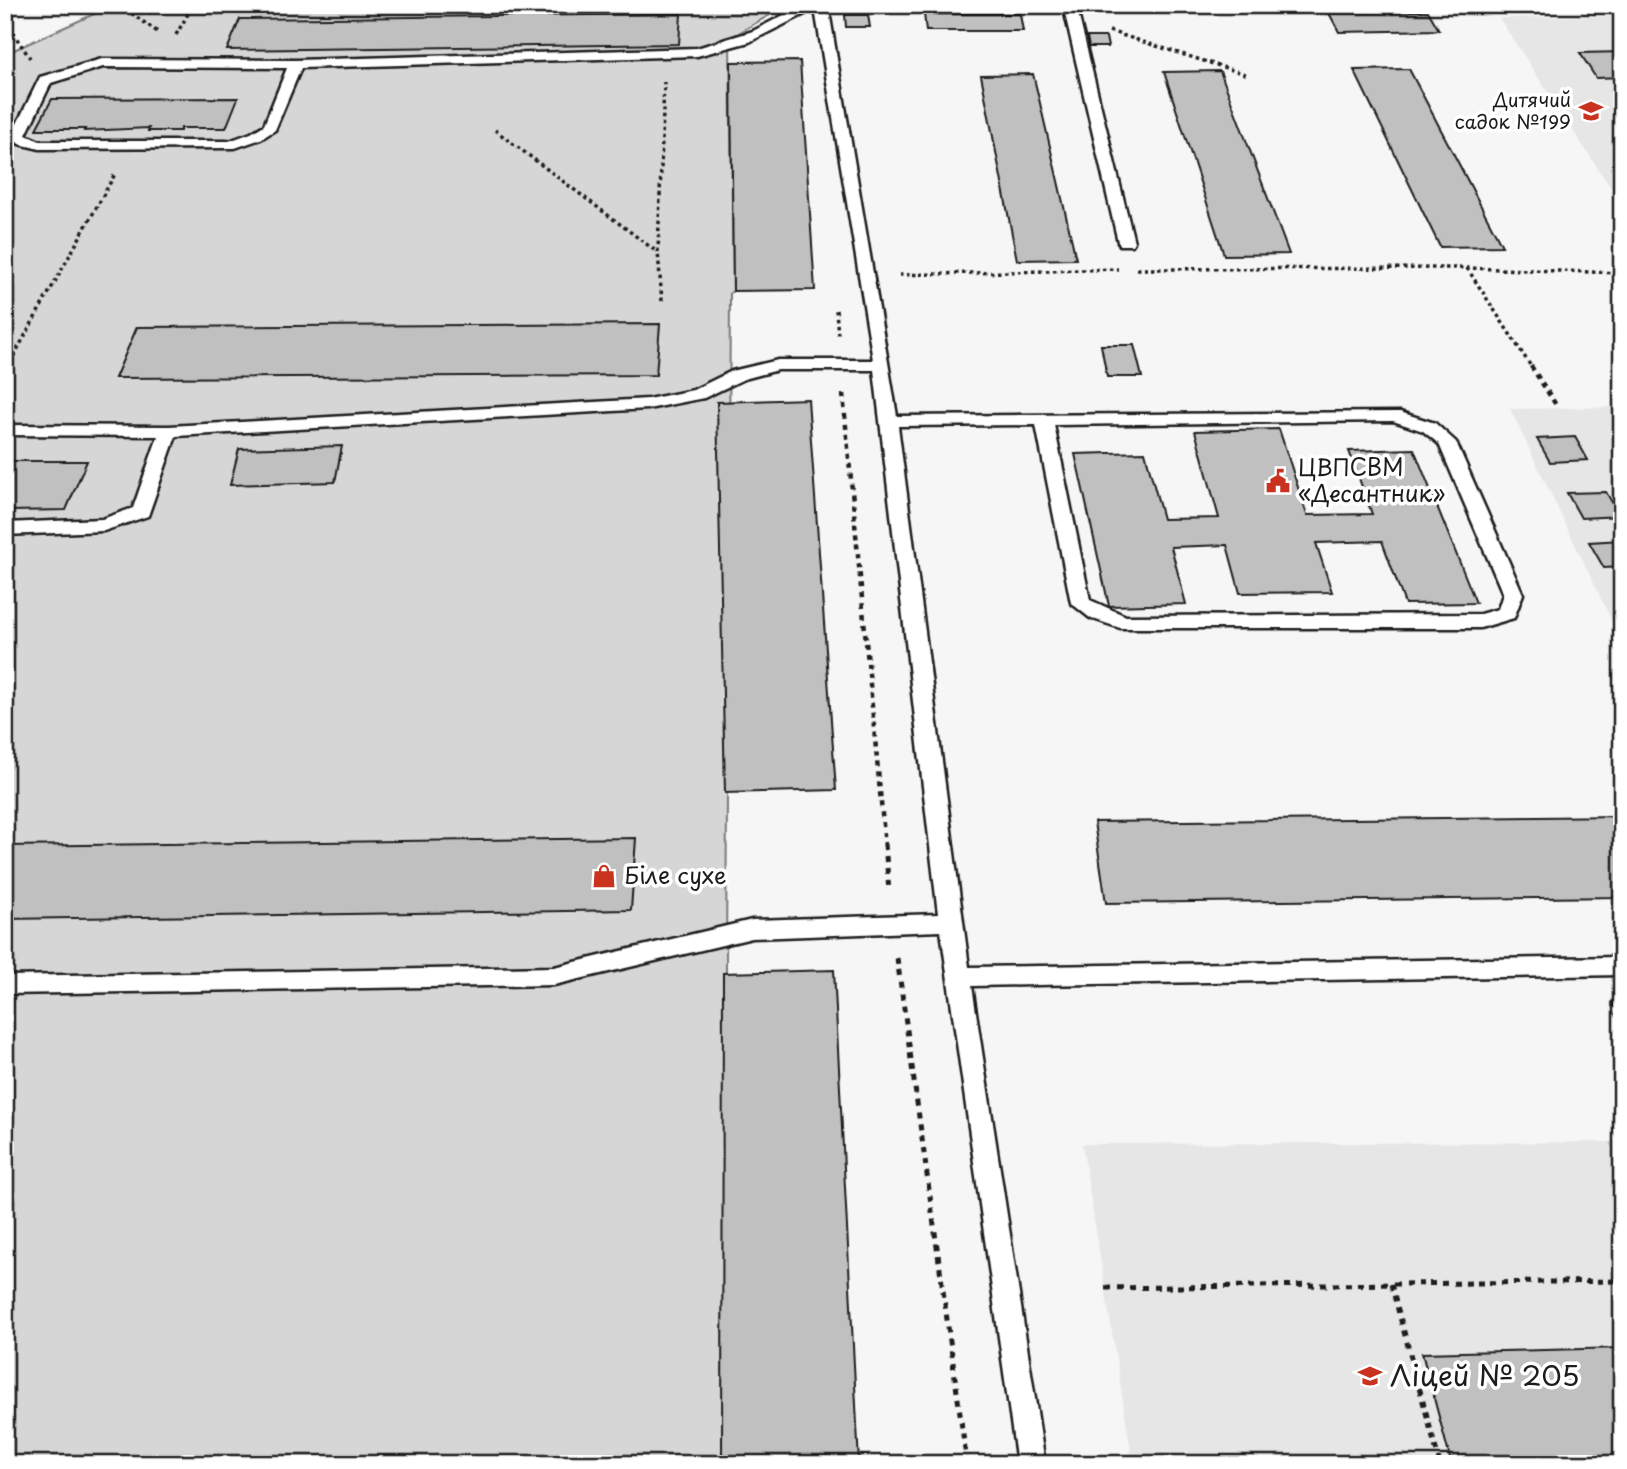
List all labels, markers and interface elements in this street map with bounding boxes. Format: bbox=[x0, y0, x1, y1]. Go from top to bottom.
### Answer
place label: Дитячий садок №199 bbox=[1455, 85, 1571, 135]
school or university icon: Дитячий садок №199 bbox=[1577, 97, 1605, 125]
place label: ЦВПСВМ «Десантник» bbox=[1298, 449, 1445, 510]
public building icon: ЦВПСВМ «Десантник» bbox=[1264, 467, 1292, 495]
place label: Біле сухе bbox=[624, 857, 727, 892]
shop icon: Біле сухе bbox=[590, 862, 618, 890]
place label: Ліцей № 205 bbox=[1390, 1353, 1580, 1396]
school or university icon: Ліцей № 205 bbox=[1356, 1362, 1384, 1390]

